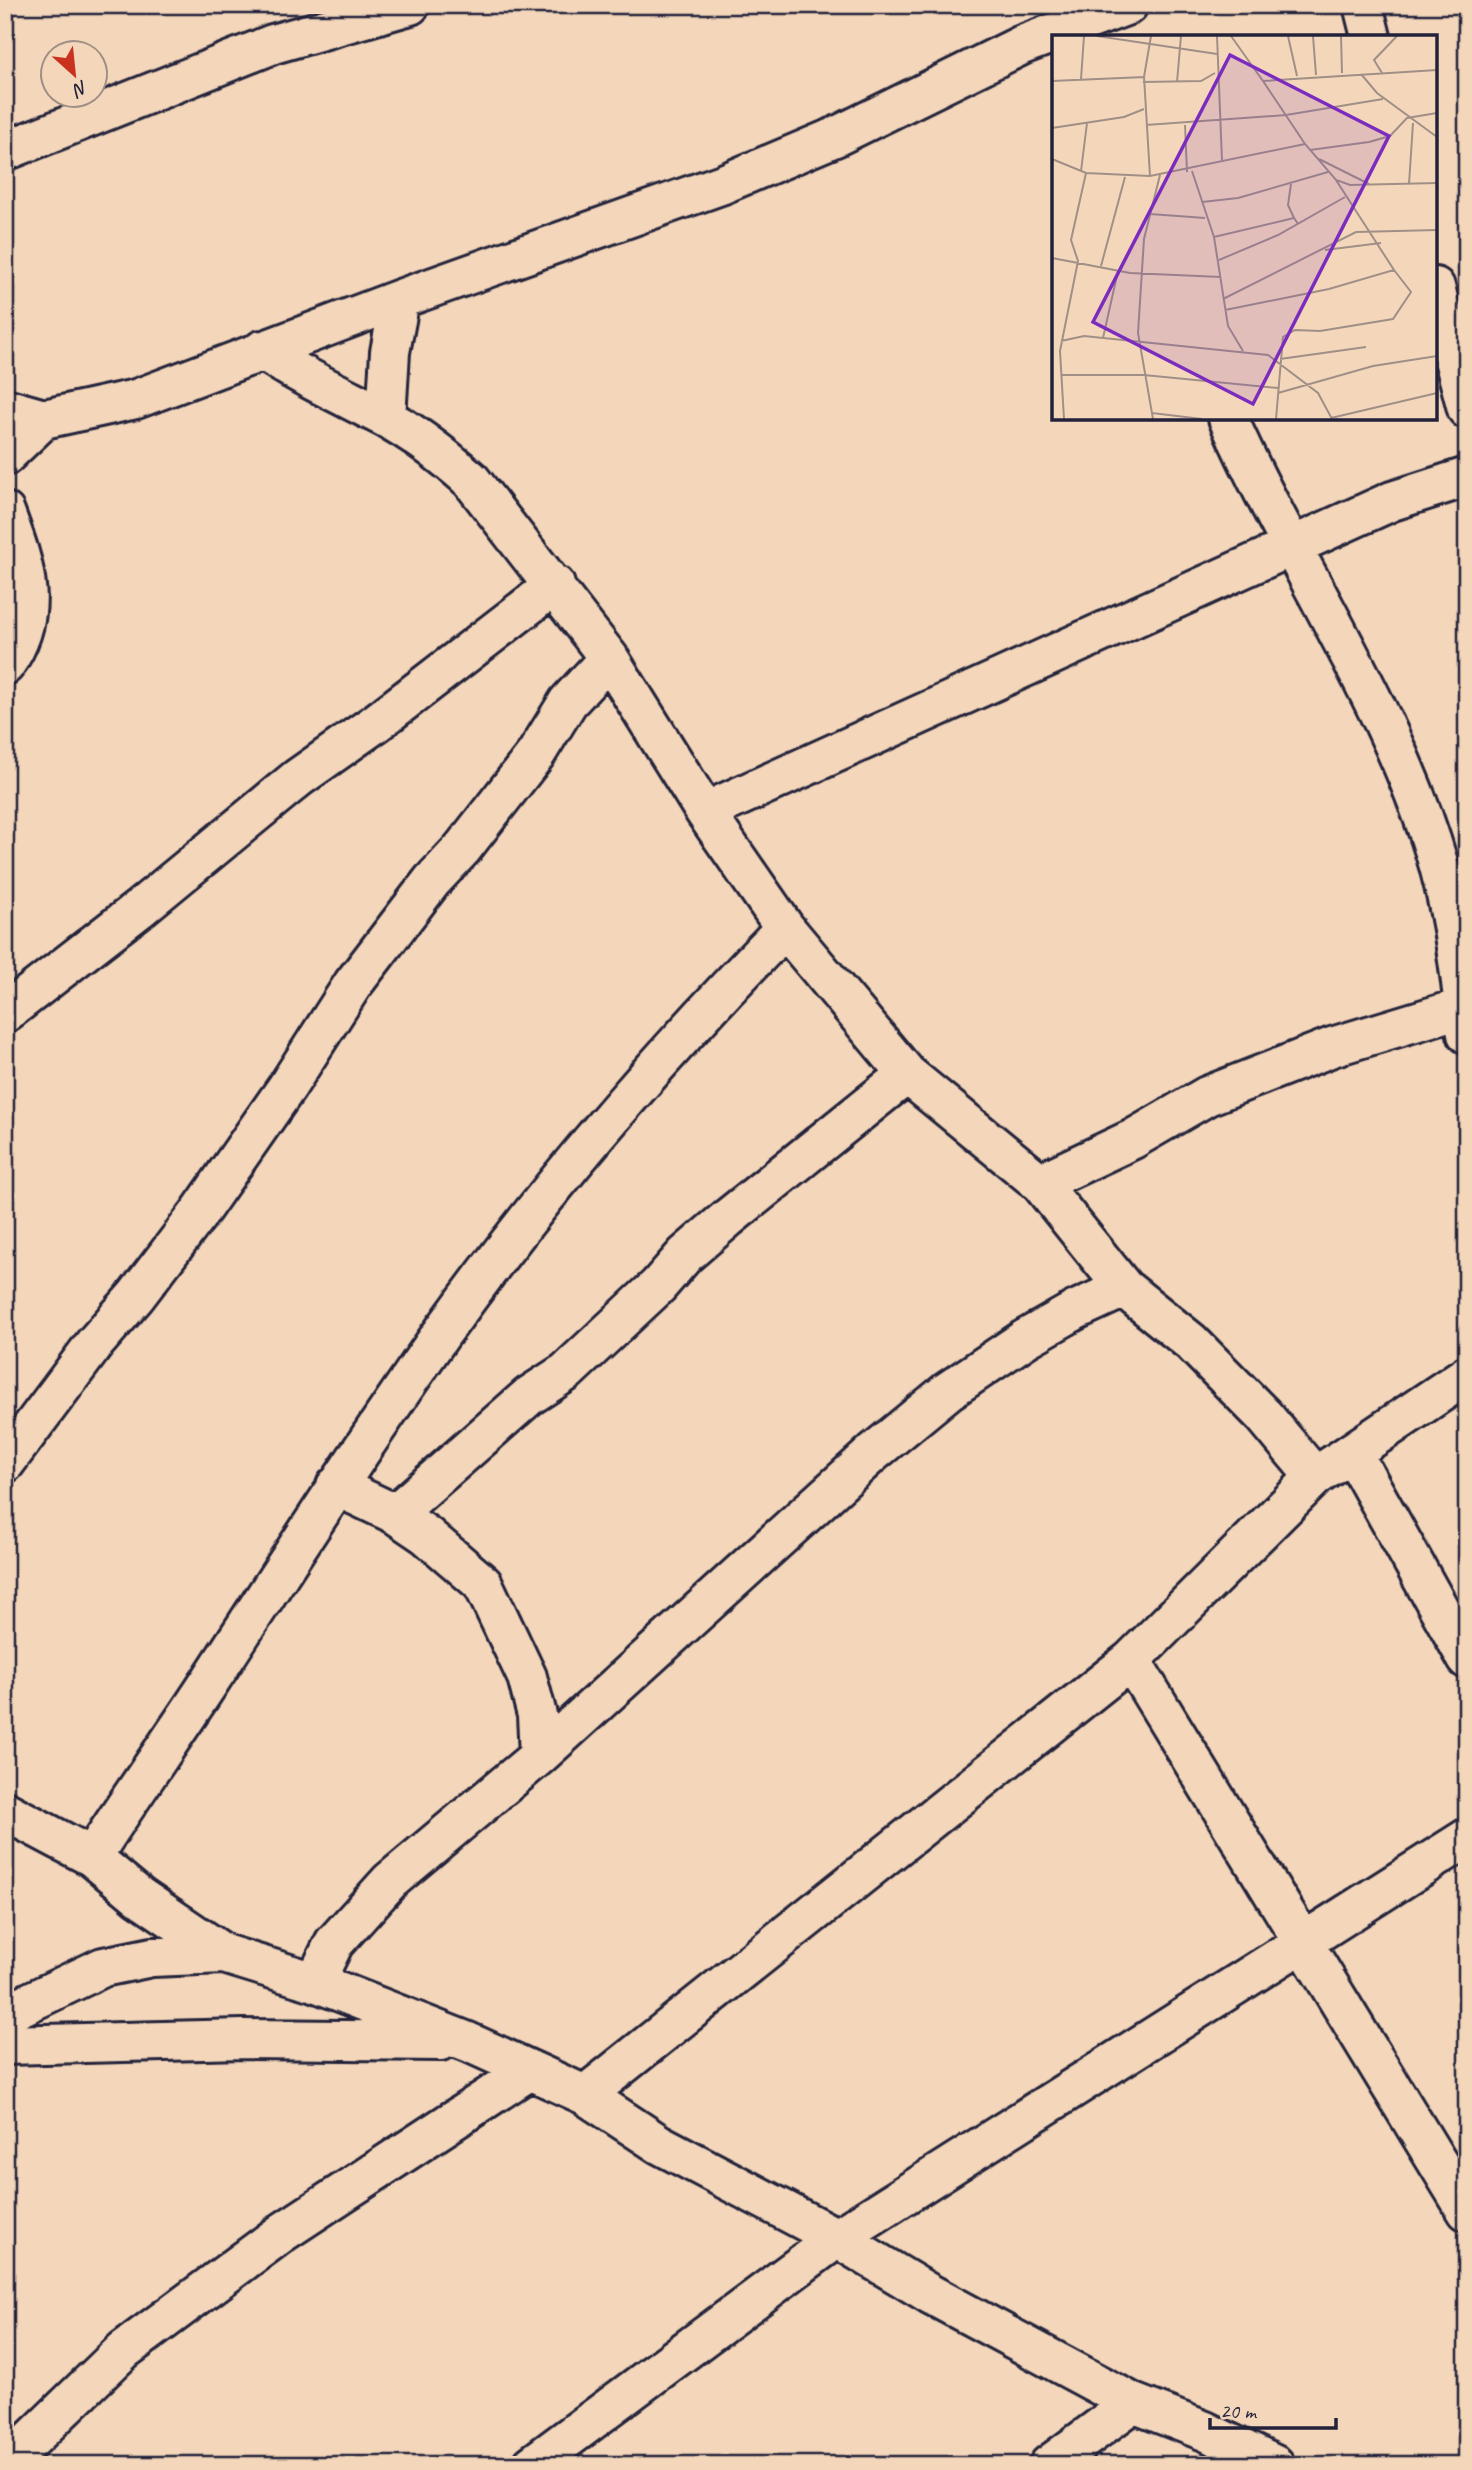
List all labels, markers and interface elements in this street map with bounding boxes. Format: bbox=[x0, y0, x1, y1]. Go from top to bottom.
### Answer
inset map bbox=[1052, 35, 1437, 420]
north arrow bbox=[38, 38, 108, 108]
text: N bbox=[68, 75, 92, 103]
scale bar bbox=[1210, 2386, 1336, 2430]
text: 20 m bbox=[1220, 2398, 1258, 2424]

